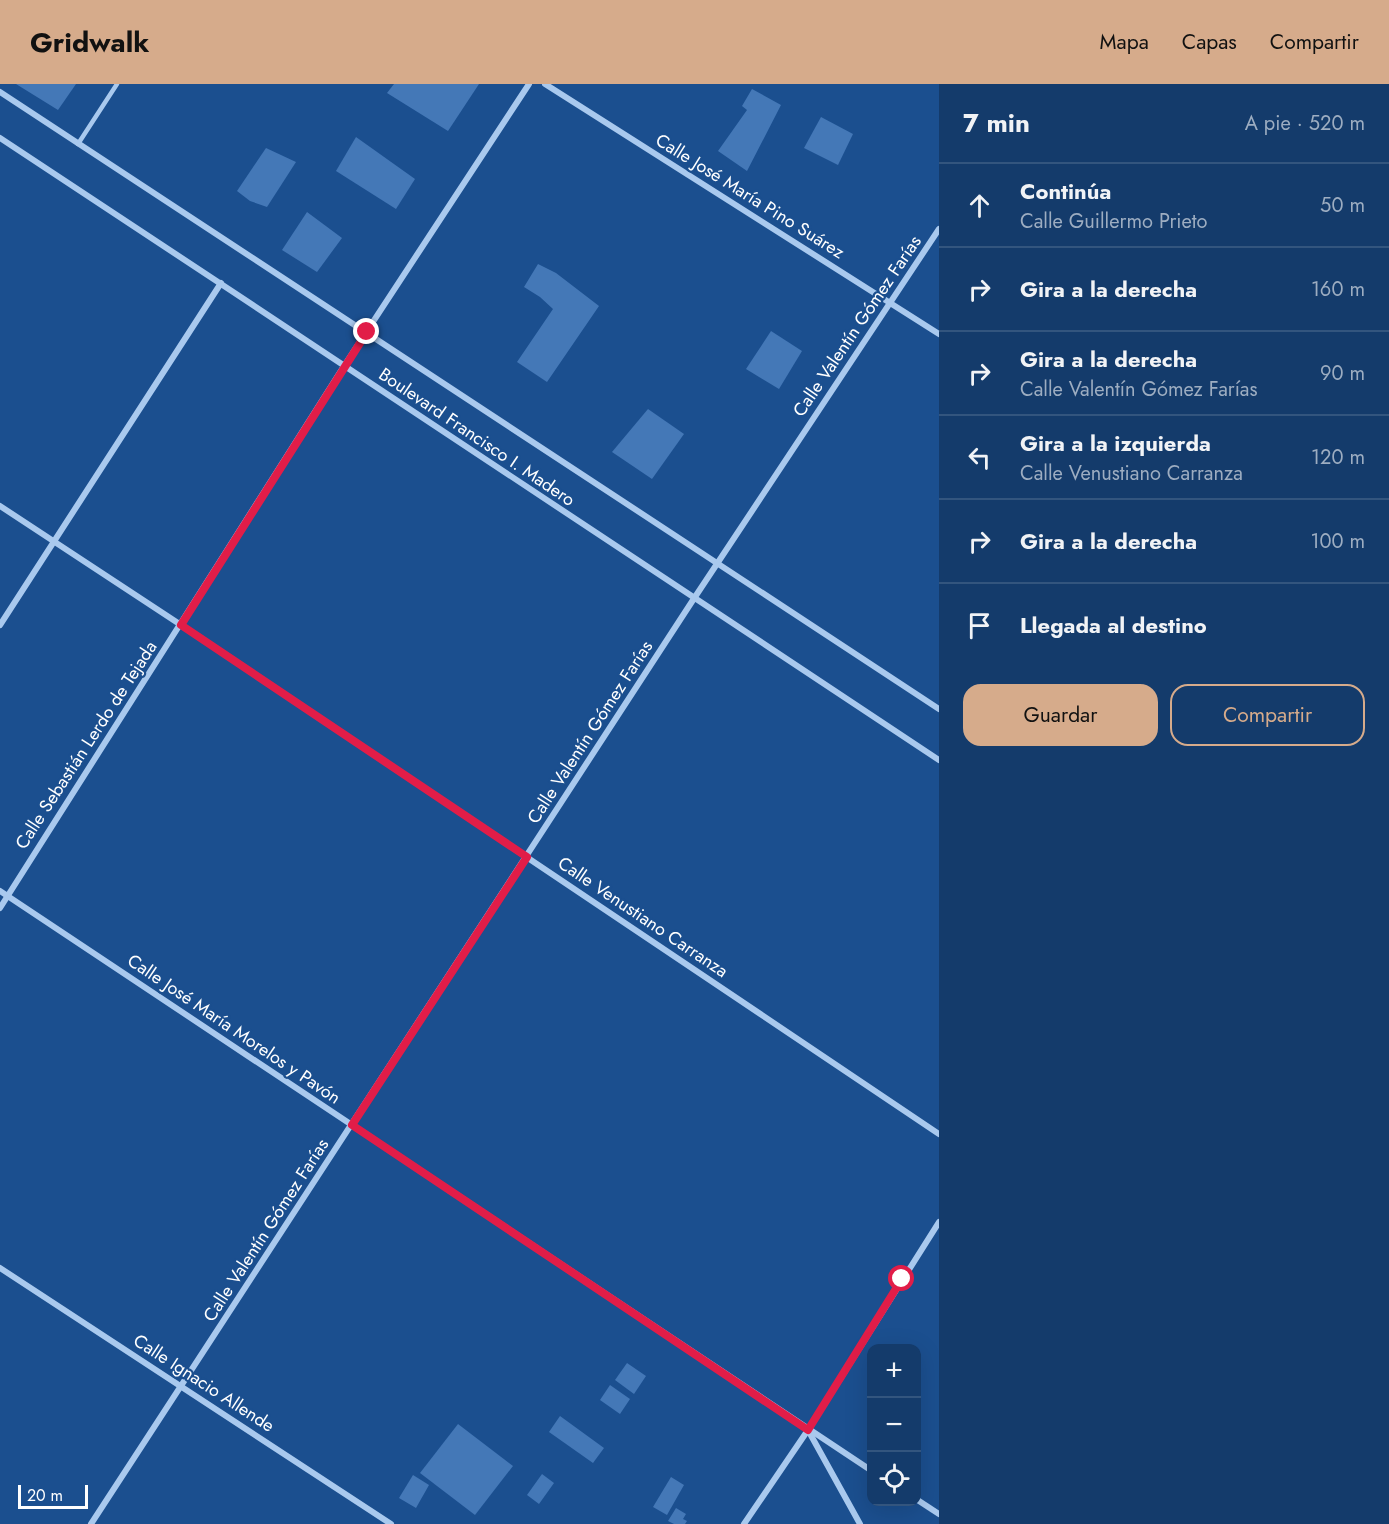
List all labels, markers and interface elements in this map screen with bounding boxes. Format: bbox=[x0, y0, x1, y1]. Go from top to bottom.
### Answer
text: Gridwalk bbox=[30, 22, 149, 63]
text: Mapa bbox=[1100, 27, 1149, 57]
text: Capas bbox=[1182, 27, 1237, 57]
text: Compartir bbox=[1270, 27, 1359, 57]
text: 7 min bbox=[963, 104, 1030, 142]
text: A pie · 520 m bbox=[1245, 109, 1365, 138]
street label: Calle José María Pino Suárez bbox=[650, 127, 850, 265]
text: Continúa bbox=[1020, 175, 1111, 207]
icon: ahead bbox=[963, 189, 996, 222]
text: 50 m bbox=[1320, 191, 1365, 220]
text: Calle Guillermo Prieto bbox=[1020, 207, 1208, 236]
street label: Calle Valentín Gómez Farías bbox=[786, 230, 928, 422]
icon: right bbox=[963, 273, 996, 306]
text: Gira a la derecha bbox=[1020, 273, 1197, 305]
text: 160 m bbox=[1311, 275, 1365, 304]
route end bbox=[353, 318, 379, 344]
text: Gira a la derecha bbox=[1020, 343, 1197, 375]
icon: right bbox=[963, 357, 996, 390]
text: 90 m bbox=[1320, 359, 1365, 388]
street label: Boulevard Francisco I. Madero bbox=[374, 361, 581, 513]
text: Calle Valentín Gómez Farías bbox=[1020, 375, 1258, 404]
text: Gira a la izquierda bbox=[1020, 427, 1211, 459]
icon: left bbox=[963, 441, 996, 474]
text: 120 m bbox=[1311, 443, 1365, 472]
text: Calle Venustiano Carranza bbox=[1020, 459, 1243, 488]
icon: right bbox=[963, 525, 996, 558]
text: Gira a la derecha bbox=[1020, 525, 1197, 557]
text: 100 m bbox=[1310, 527, 1365, 556]
icon: arrive bbox=[963, 609, 996, 642]
text: Llegada al destino bbox=[1020, 609, 1207, 641]
street label: Calle Valentín Gómez Farías bbox=[521, 635, 659, 829]
street label: Calle Sebastián Lerdo de Tejada bbox=[9, 636, 163, 854]
button: Guardar bbox=[963, 684, 1158, 746]
button: Compartir bbox=[1170, 684, 1365, 746]
street label: Calle Venustiano Carranza bbox=[553, 850, 733, 984]
street label: Calle José María Morelos y Pavón bbox=[122, 948, 346, 1110]
street label: Calle Valentín Gómez Farías bbox=[197, 1133, 335, 1327]
route start bbox=[888, 1265, 914, 1291]
street label: Calle Ignacio Allende bbox=[128, 1328, 280, 1438]
map controls bbox=[867, 1344, 921, 1506]
button: + bbox=[867, 1344, 921, 1398]
button: − bbox=[867, 1398, 921, 1452]
button: locate bbox=[867, 1452, 921, 1506]
scale bar bbox=[18, 1482, 88, 1510]
text: 20 m bbox=[27, 1484, 63, 1507]

